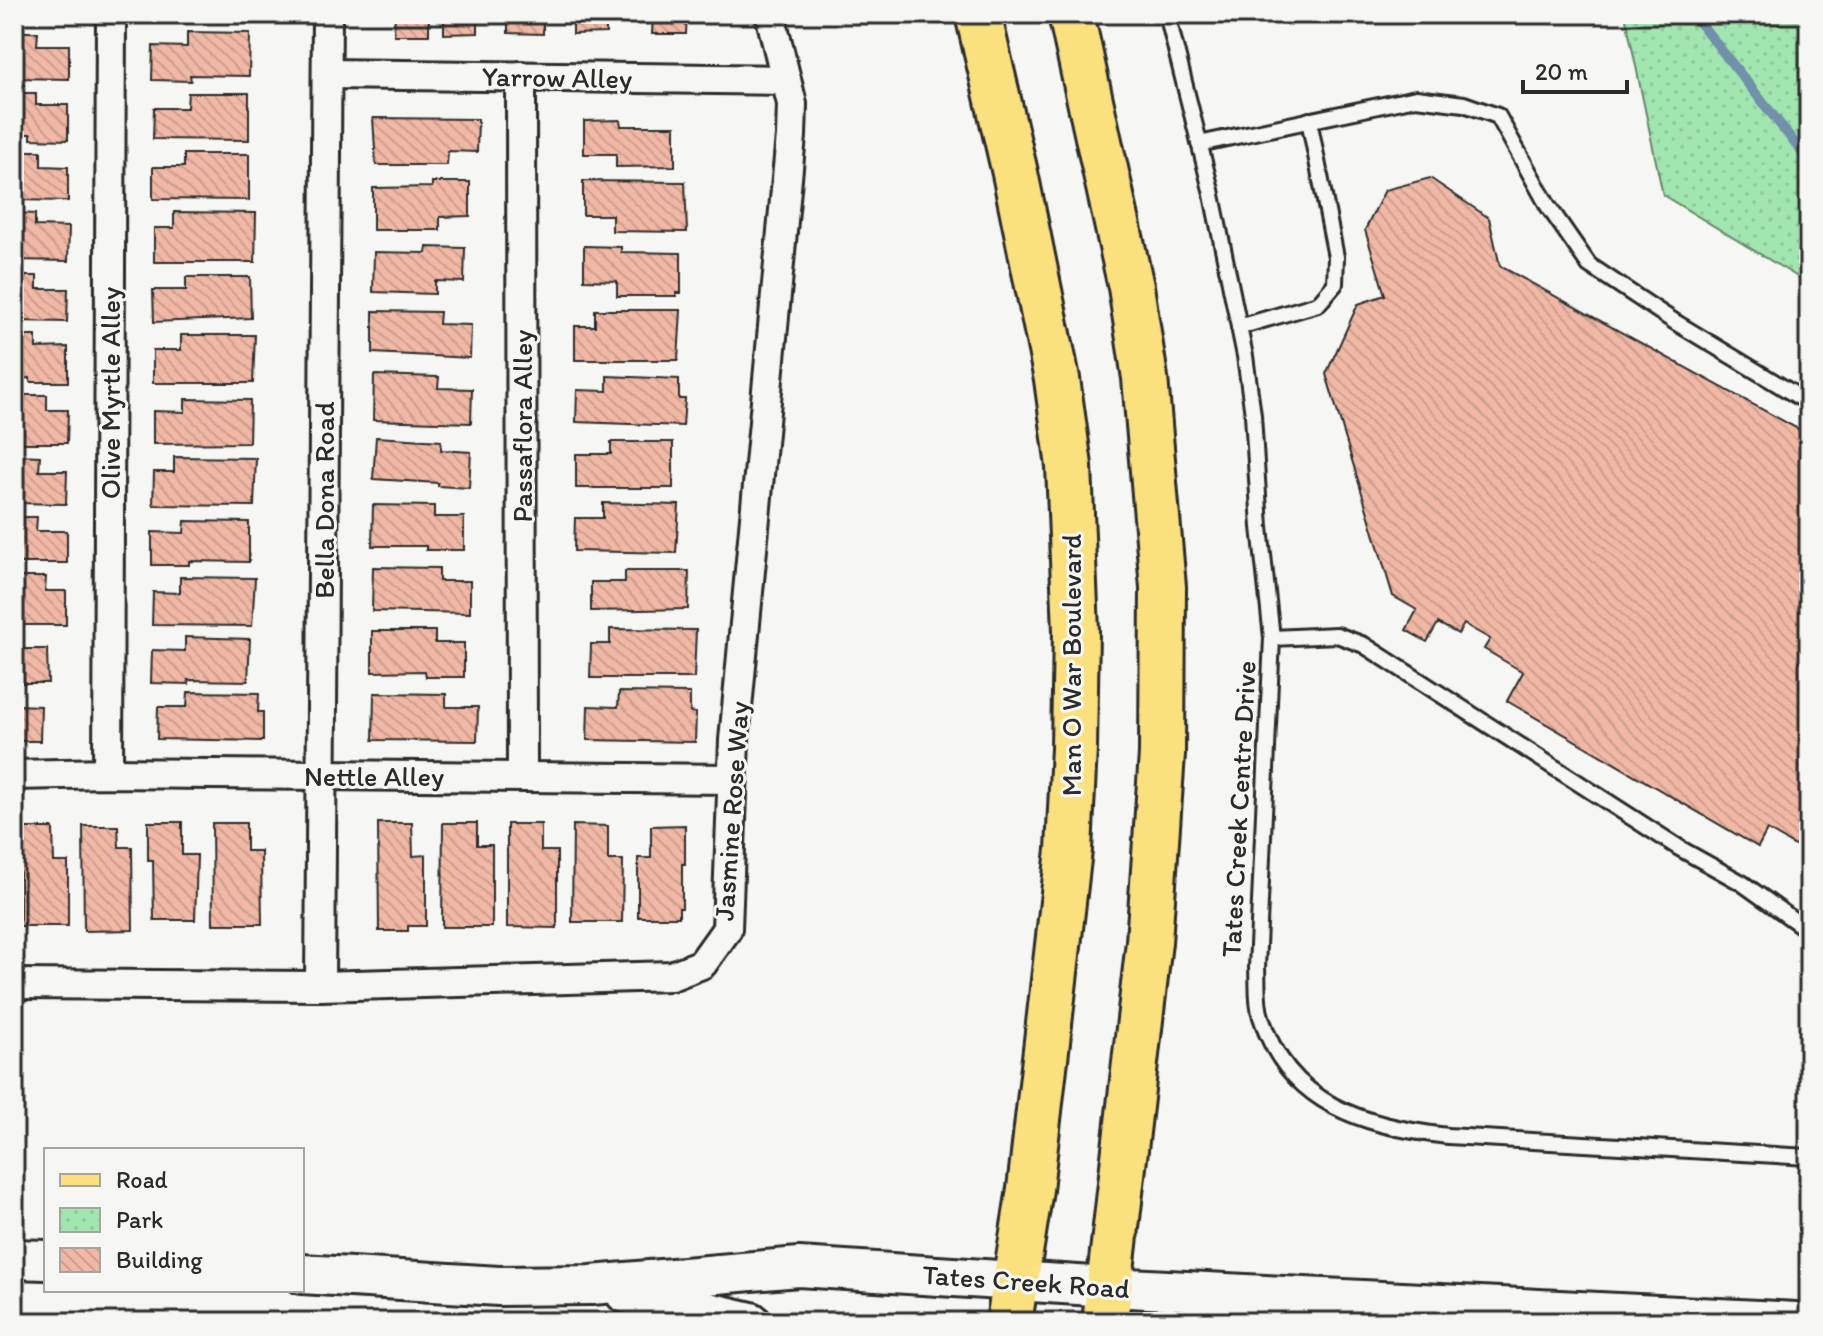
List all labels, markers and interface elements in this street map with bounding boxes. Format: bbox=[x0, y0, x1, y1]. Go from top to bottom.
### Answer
scale bar bbox=[1523, 44, 1627, 94]
text: 20 m bbox=[1535, 57, 1588, 86]
street label: Yarrow Alley bbox=[482, 59, 632, 95]
street label: Olive Myrtle Alley bbox=[93, 287, 127, 499]
street label: Passaflora Alley bbox=[505, 330, 539, 522]
street label: Bella Dona Road bbox=[307, 401, 341, 599]
street label: Man O War Boulevard bbox=[1054, 534, 1088, 796]
street label: Tates Creek Centre Drive bbox=[1213, 660, 1263, 958]
street label: Jasmine Rose Way bbox=[706, 700, 756, 922]
street label: Nettle Alley bbox=[304, 759, 444, 793]
legend bbox=[44, 1148, 304, 1292]
text: Road bbox=[116, 1165, 168, 1194]
text: Park bbox=[116, 1205, 163, 1234]
text: Building bbox=[116, 1245, 203, 1274]
street label: Tates Creek Road bbox=[921, 1257, 1131, 1305]

